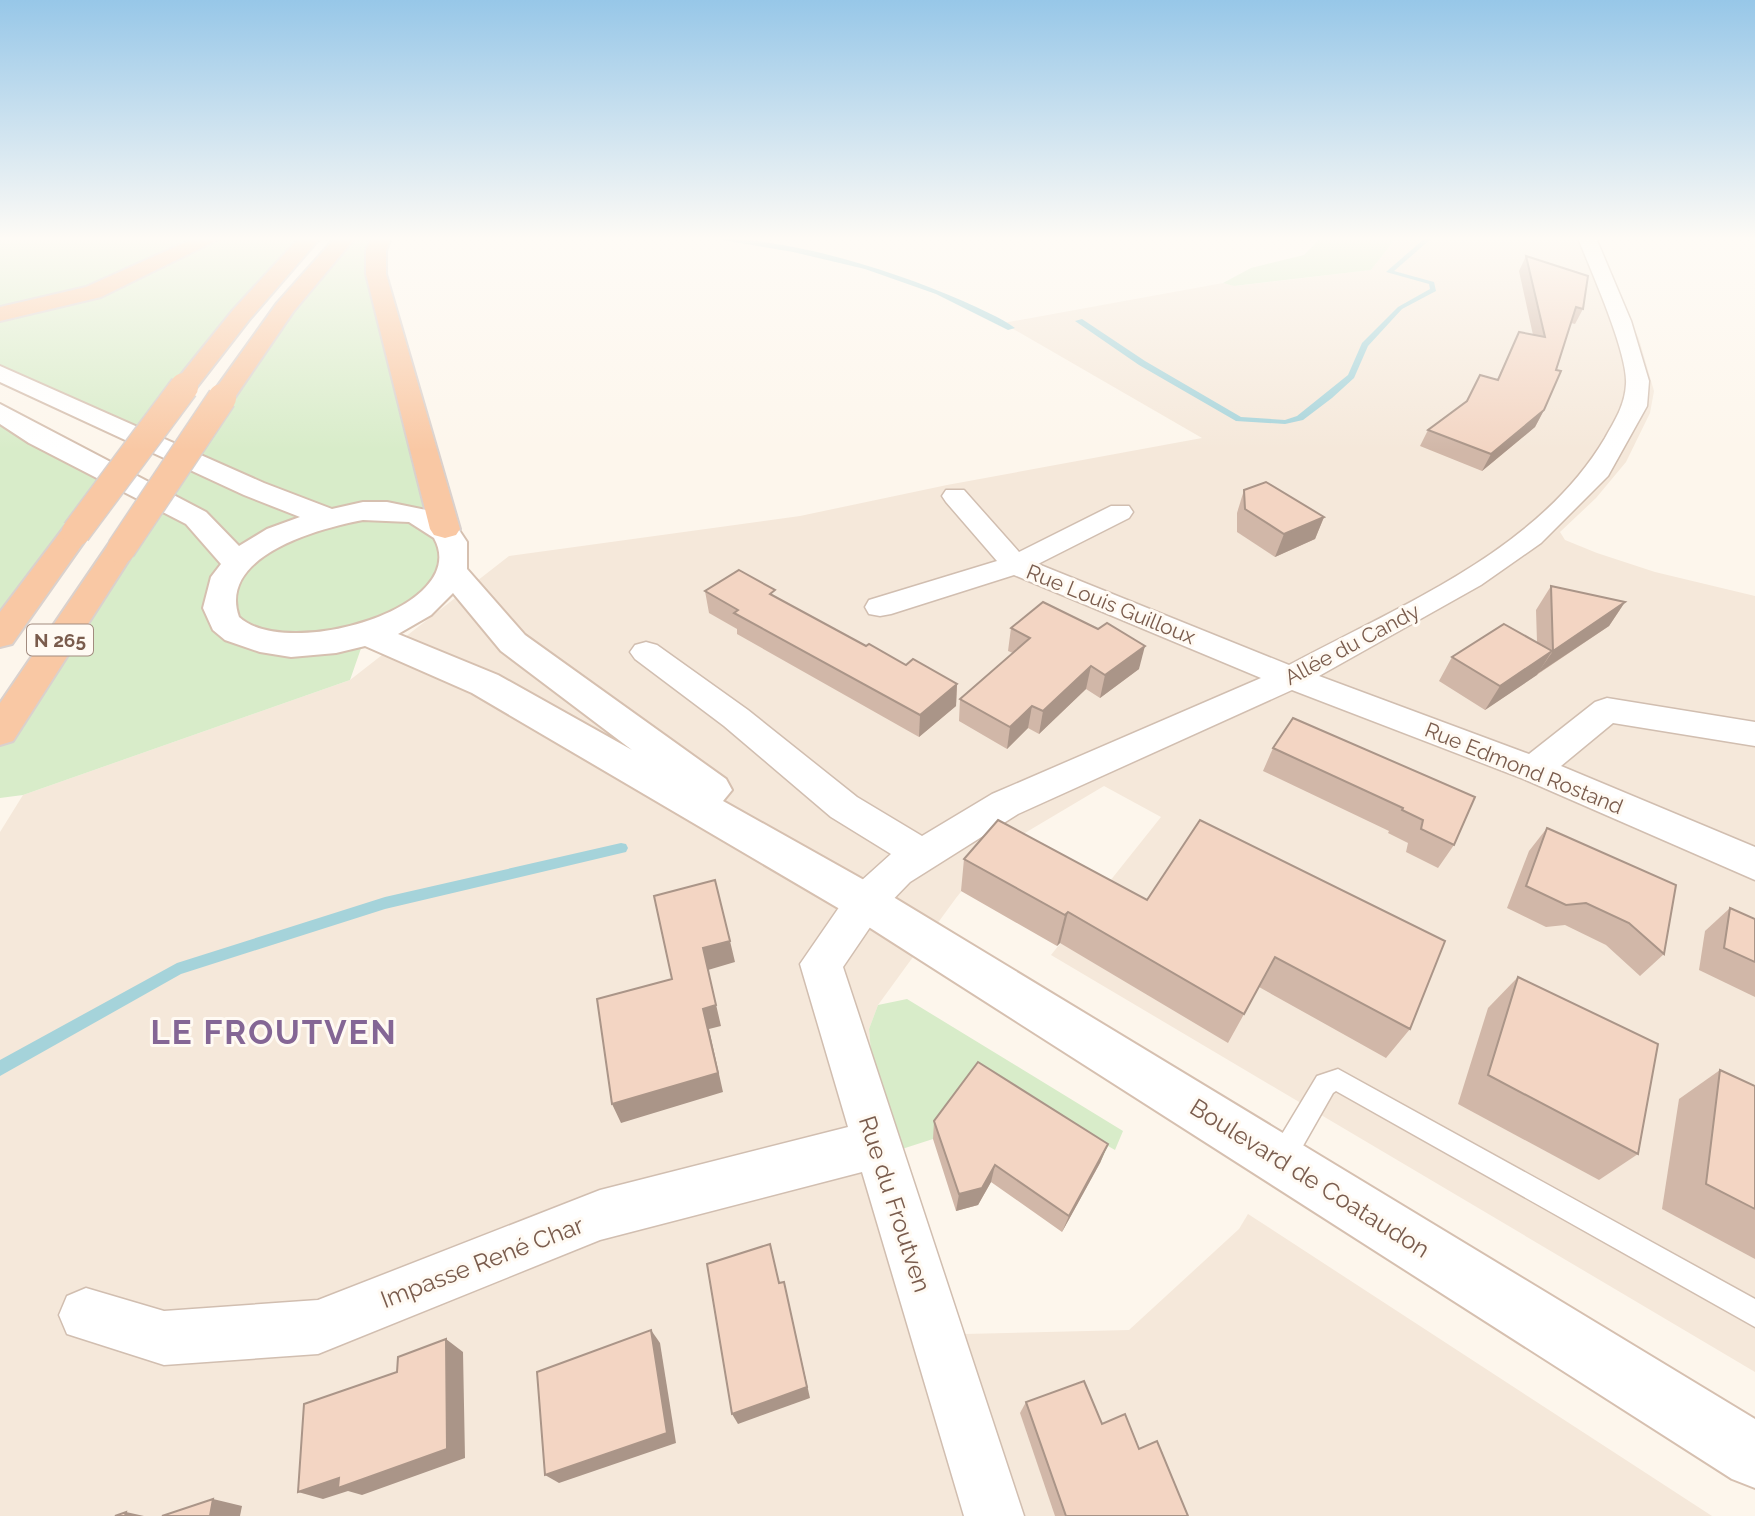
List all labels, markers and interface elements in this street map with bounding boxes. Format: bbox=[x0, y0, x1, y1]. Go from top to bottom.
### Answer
street label: Rue Louis Guilloux bbox=[1023, 559, 1199, 649]
street label: Allée du Candy bbox=[1280, 598, 1424, 690]
road number: N 265 bbox=[27, 624, 93, 656]
street label: Rue Edmond Rostand bbox=[1421, 717, 1627, 819]
district label: LE FROUTVEN bbox=[150, 1013, 398, 1052]
street label: Boulevard de Coataudon bbox=[1185, 1092, 1435, 1264]
street label: Rue du Froutven bbox=[853, 1112, 937, 1296]
street label: Impasse René Char bbox=[377, 1210, 588, 1314]

